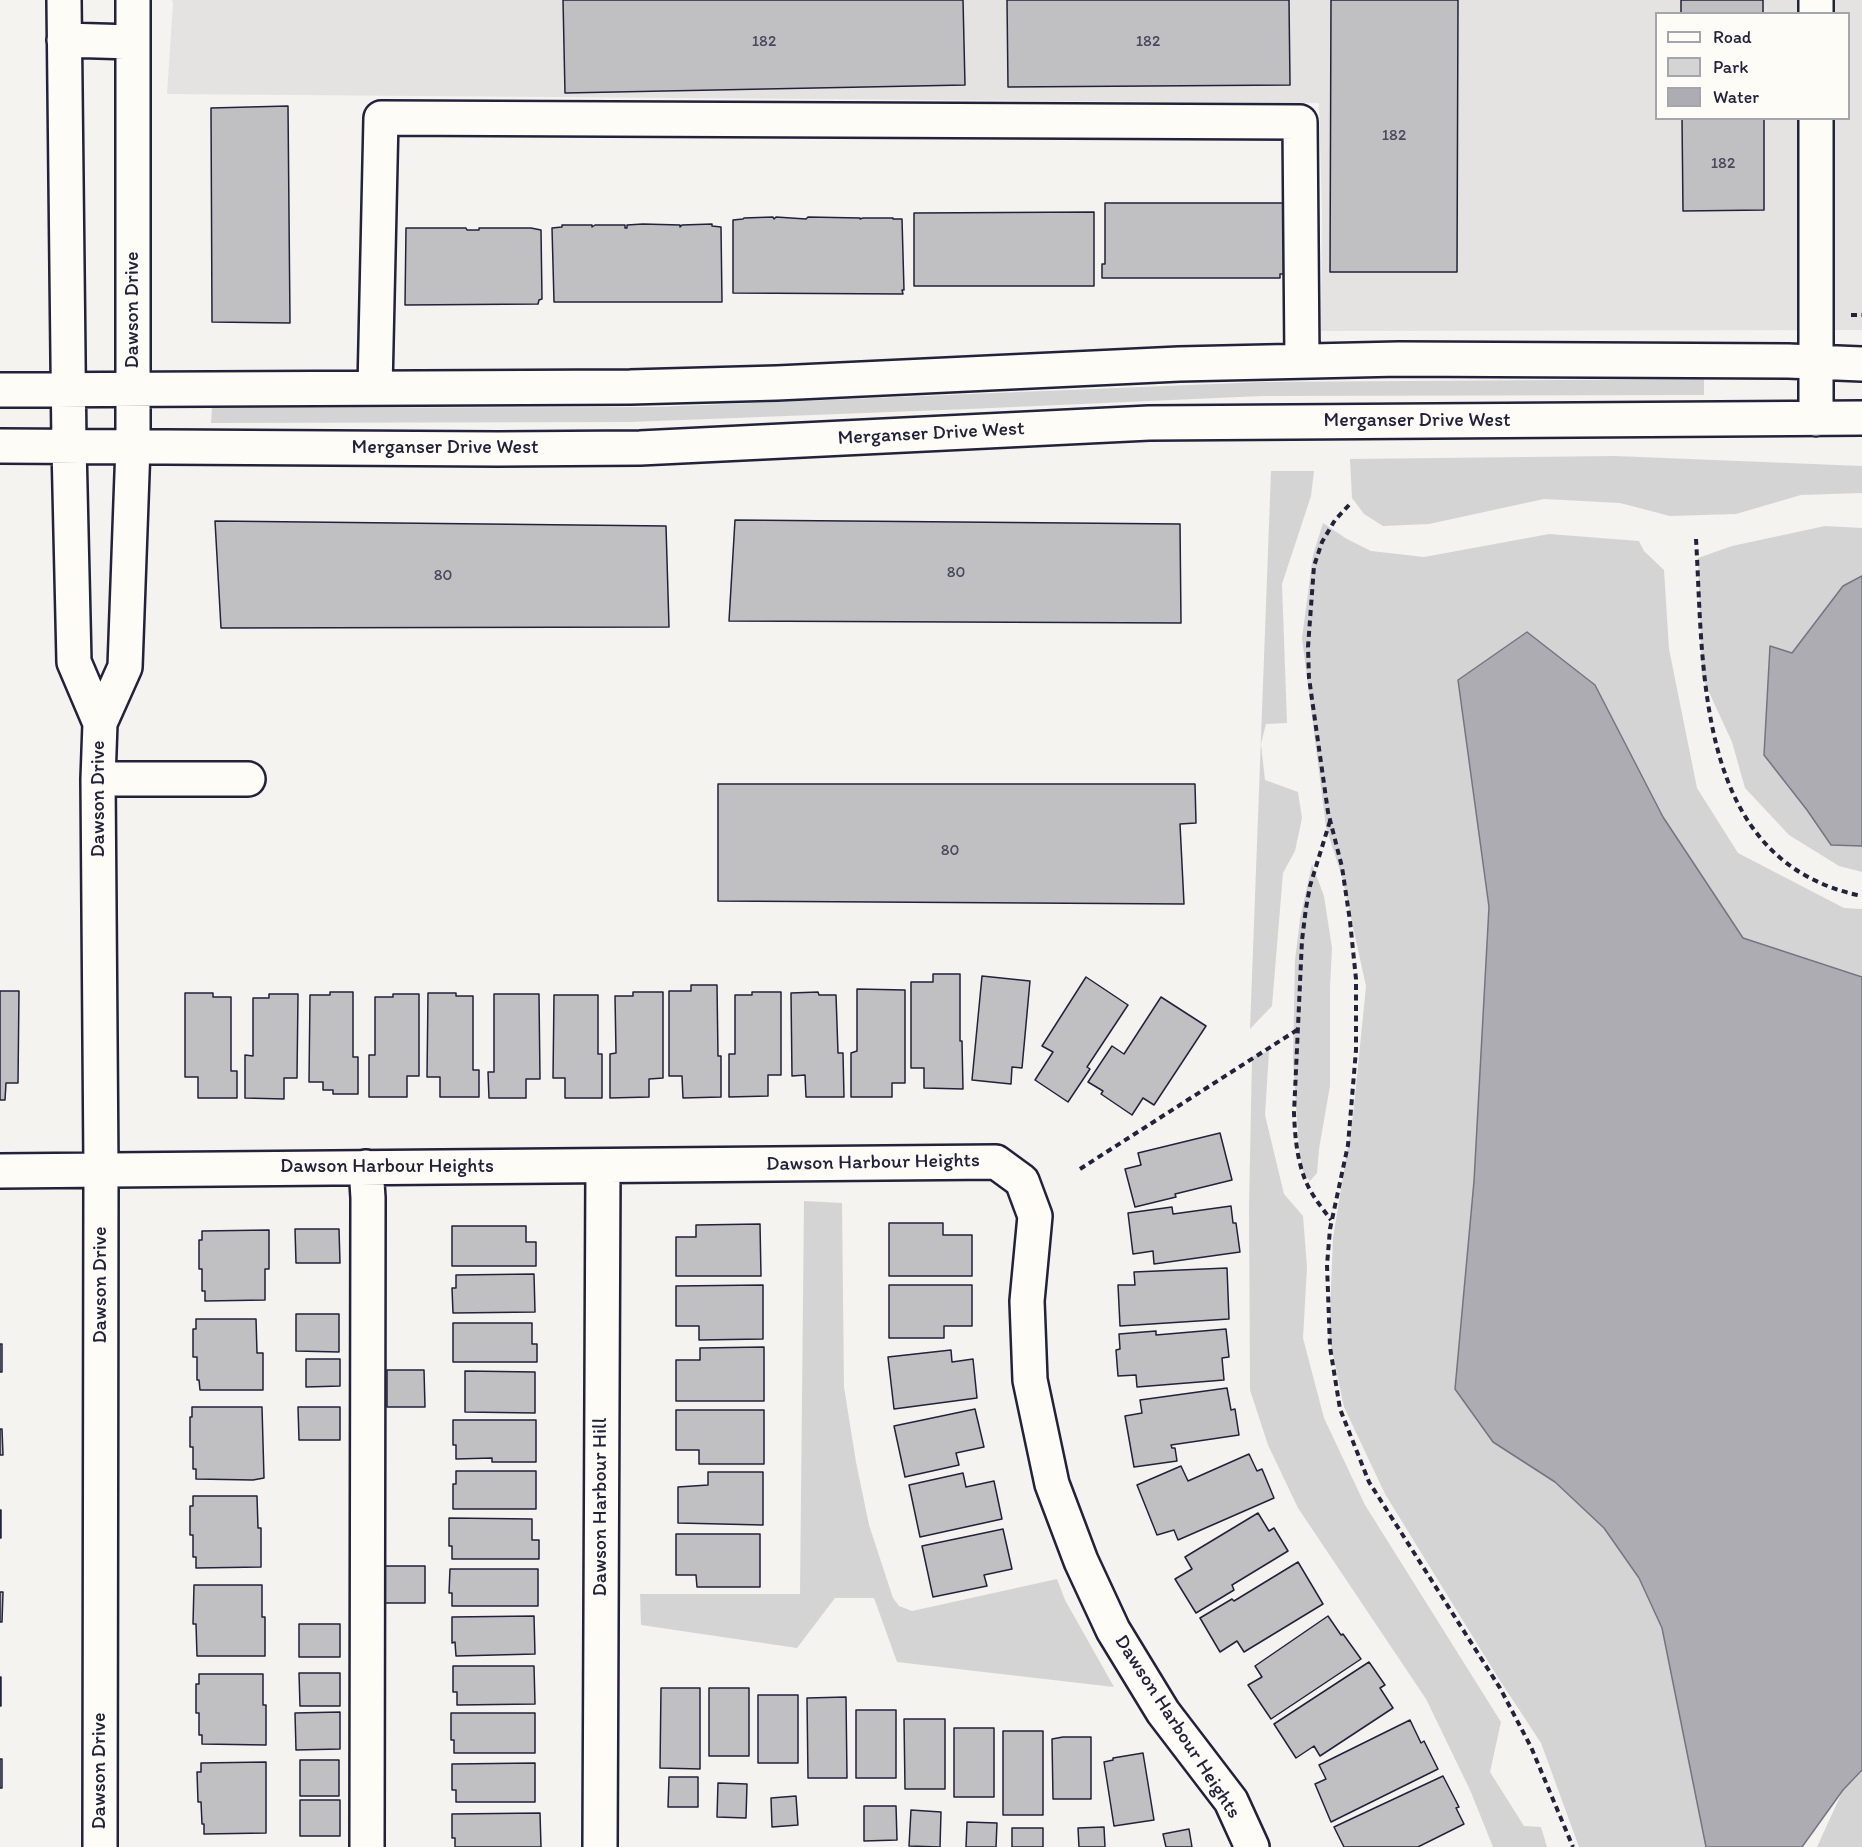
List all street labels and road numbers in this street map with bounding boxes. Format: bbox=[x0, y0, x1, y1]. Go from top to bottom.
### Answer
street label: Dawson Drive bbox=[121, 251, 145, 369]
street label: Merganser Drive West bbox=[1323, 409, 1511, 433]
street label: Merganser Drive West bbox=[837, 417, 1025, 451]
street label: Merganser Drive West bbox=[351, 436, 539, 460]
street label: Dawson Drive bbox=[87, 740, 111, 858]
street label: Dawson Harbour Heights bbox=[766, 1149, 980, 1177]
street label: Dawson Harbour Heights bbox=[280, 1155, 494, 1179]
street label: Dawson Drive bbox=[89, 1226, 113, 1344]
street label: Dawson Harbour Hill bbox=[589, 1418, 613, 1596]
street label: Dawson Harbour Heights bbox=[1109, 1631, 1245, 1823]
street label: Dawson Drive bbox=[88, 1712, 112, 1830]

